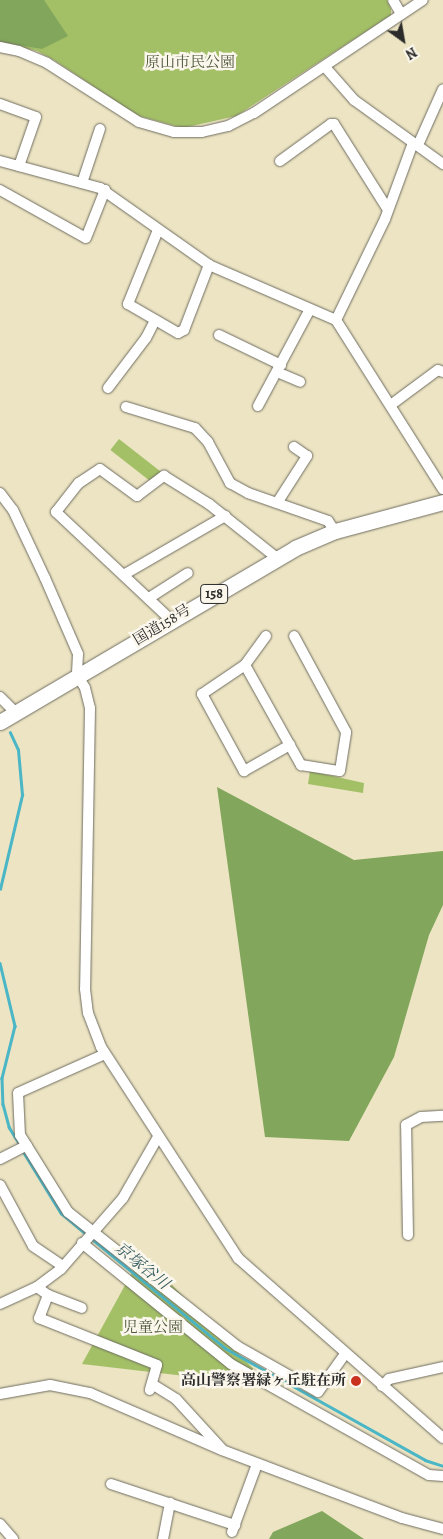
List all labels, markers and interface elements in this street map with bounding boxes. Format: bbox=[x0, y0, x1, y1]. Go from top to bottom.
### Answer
north arrow bbox=[378, 15, 428, 65]
text: N bbox=[402, 42, 421, 64]
park label: 原山市民公園 bbox=[145, 54, 235, 72]
road number: 158 bbox=[199, 582, 229, 606]
street label: 国道158号 bbox=[130, 601, 194, 649]
water label: 京塚谷川 bbox=[111, 1238, 173, 1294]
park label: 児童公園 bbox=[123, 1319, 183, 1337]
place label: 高山警察署緑ヶ丘駐在所 bbox=[181, 1372, 346, 1390]
marker: 高山警察署緑ヶ丘駐在所 bbox=[350, 1375, 362, 1387]

